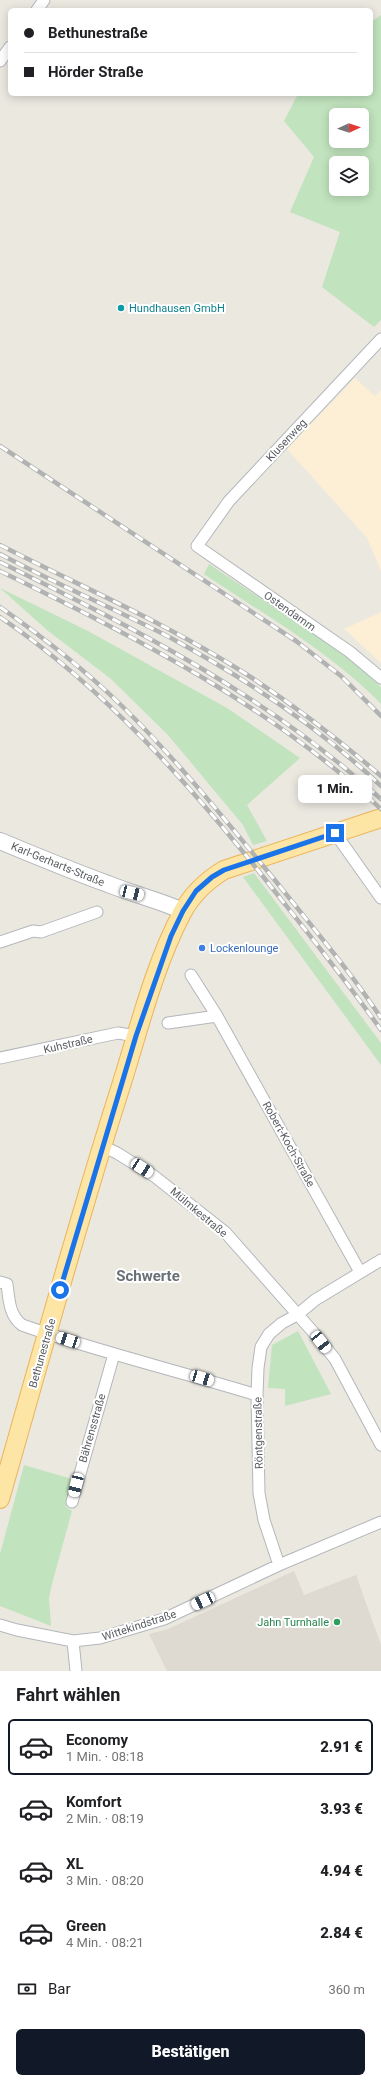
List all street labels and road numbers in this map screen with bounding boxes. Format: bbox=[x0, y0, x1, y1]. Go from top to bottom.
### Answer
street label: Klusenweg bbox=[263, 416, 309, 464]
street label: Ostendamm bbox=[261, 589, 318, 634]
street label: Karl-Gerharts-Straße bbox=[9, 840, 107, 889]
street label: Kuhstraße bbox=[42, 1032, 94, 1056]
street label: Robert-Koch-Straße bbox=[260, 1099, 317, 1189]
street label: Mülmkestraße bbox=[168, 1185, 230, 1240]
street label: Bethunestraße bbox=[26, 1317, 59, 1389]
street label: Bährensstraße bbox=[76, 1392, 109, 1464]
street label: Röntgenstraße bbox=[251, 1397, 266, 1469]
street label: Wittekindstraße bbox=[100, 1607, 178, 1644]

